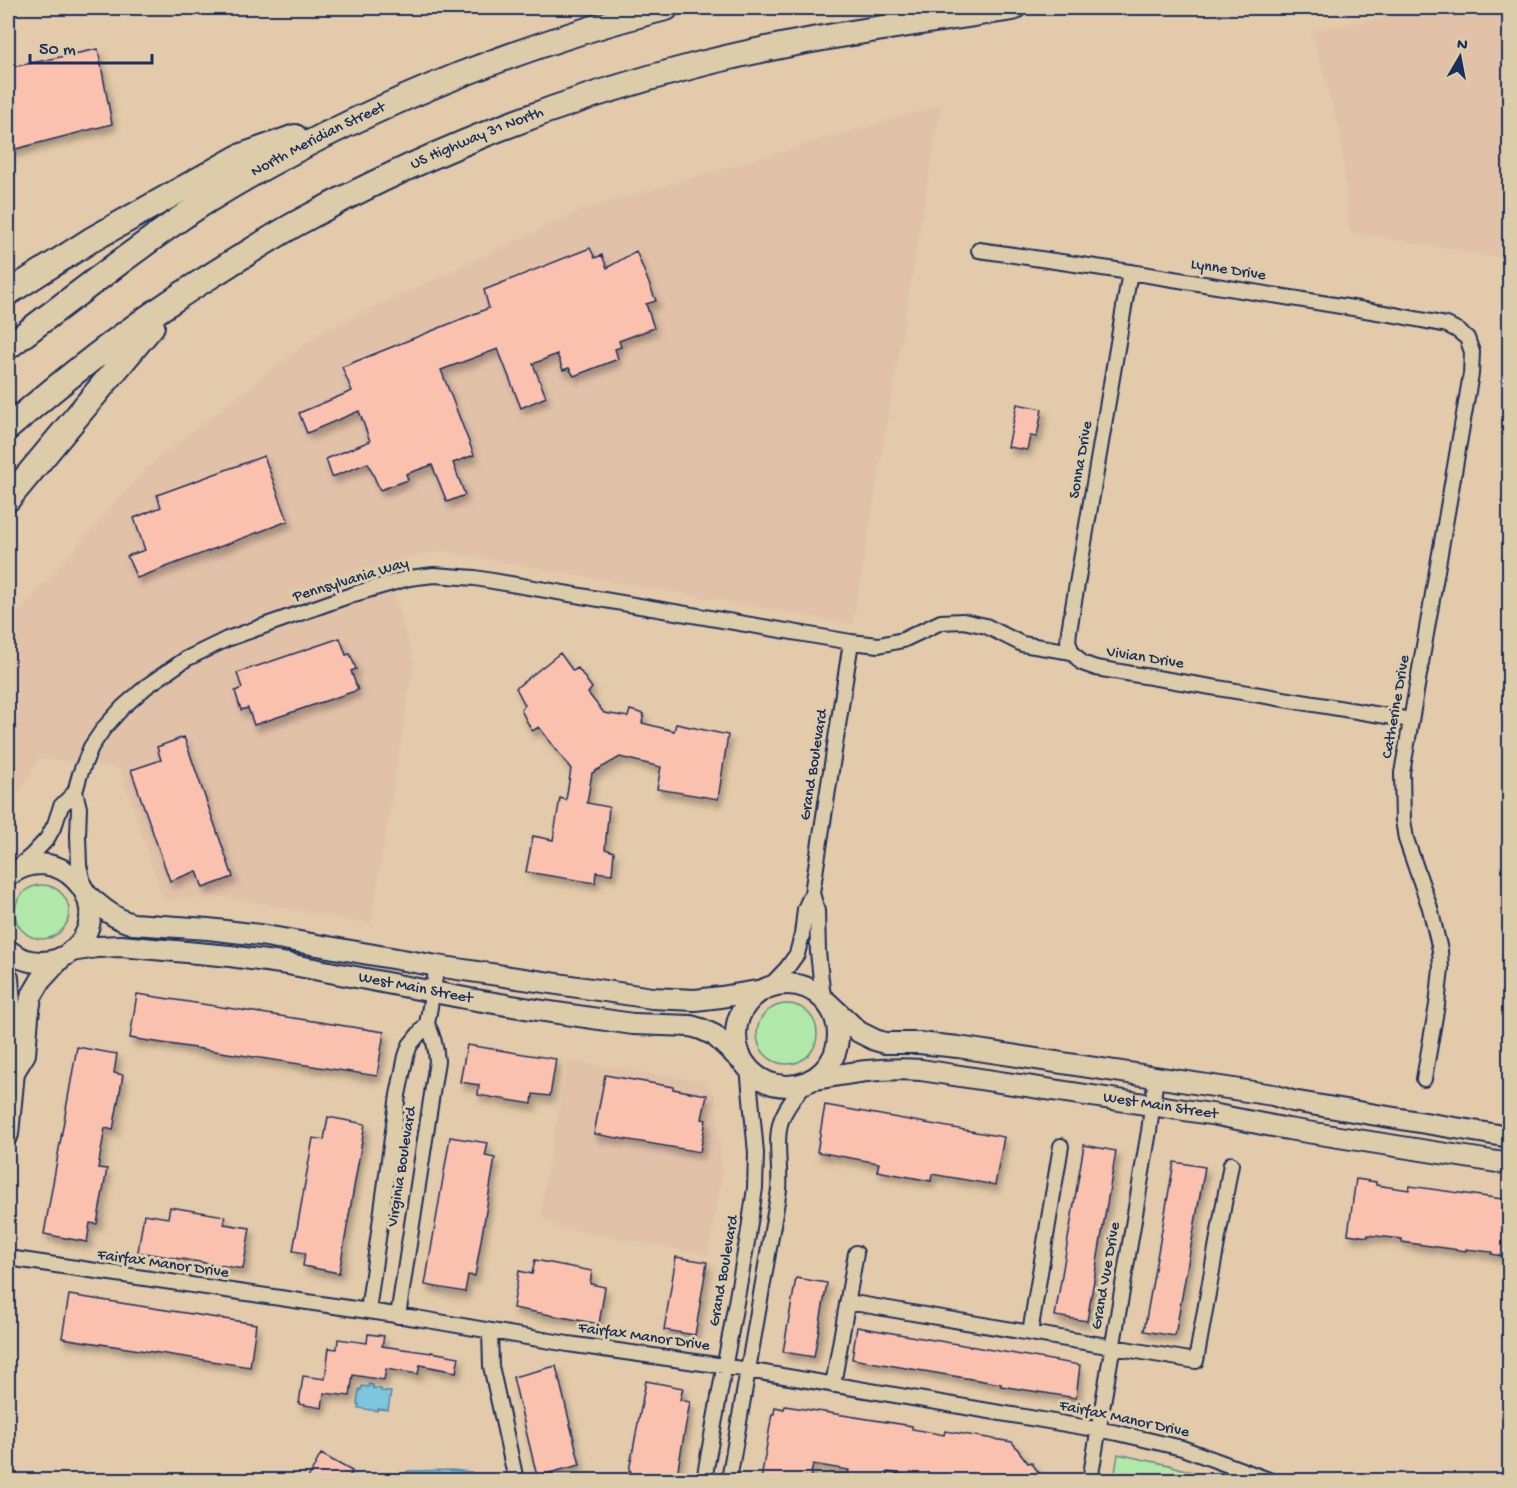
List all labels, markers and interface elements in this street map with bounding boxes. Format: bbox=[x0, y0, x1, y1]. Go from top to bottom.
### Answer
scale bar bbox=[30, 27, 152, 65]
north arrow bbox=[1430, 27, 1490, 87]
text: N bbox=[1455, 35, 1469, 56]
text: 50 m bbox=[39, 40, 76, 61]
street label: North Meridian Street bbox=[248, 98, 390, 182]
street label: US Highway 31 North bbox=[408, 103, 547, 174]
street label: Lynne Drive bbox=[1189, 256, 1268, 286]
street label: Sonna Drive bbox=[1066, 419, 1098, 500]
street label: Pennsylvania Way bbox=[290, 554, 411, 608]
street label: Vivian Drive bbox=[1104, 643, 1186, 675]
street label: Catherine Drive bbox=[1379, 653, 1416, 760]
street label: Grand Boulevard bbox=[797, 707, 833, 822]
street label: West Main Street bbox=[357, 968, 475, 1009]
street label: West Main Street bbox=[1102, 1088, 1221, 1125]
street label: Virginia Boulevard bbox=[384, 1104, 422, 1229]
street label: Grand Boulevard bbox=[706, 1213, 744, 1328]
street label: Grand Vue Drive bbox=[1088, 1220, 1126, 1331]
street label: Fairfax Manor Drive bbox=[95, 1246, 231, 1284]
street label: Fairfax Manor Drive bbox=[576, 1319, 712, 1357]
street label: Fairfax Manor Drive bbox=[1056, 1397, 1191, 1443]

